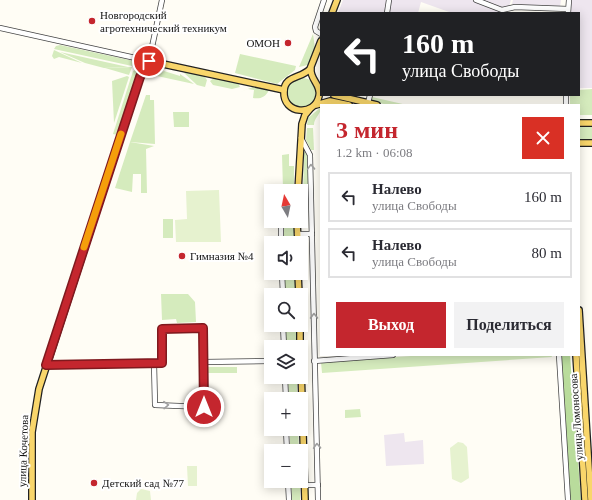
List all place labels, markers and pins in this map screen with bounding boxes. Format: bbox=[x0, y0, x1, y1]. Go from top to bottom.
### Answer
place label: Новгородский агротехнический техникум bbox=[100, 9, 227, 34]
marker: Новгородский агротехнический техникум bbox=[87, 16, 97, 26]
place label: ОМОН bbox=[246, 37, 280, 49]
marker: ОМОН bbox=[283, 38, 293, 48]
pin bbox=[132, 44, 166, 78]
place label: Гимназия №4 bbox=[190, 250, 254, 262]
marker: Гимназия №4 bbox=[177, 251, 187, 261]
place label: Детский сад №77 bbox=[102, 477, 184, 489]
marker: Детский сад №77 bbox=[89, 478, 99, 488]

